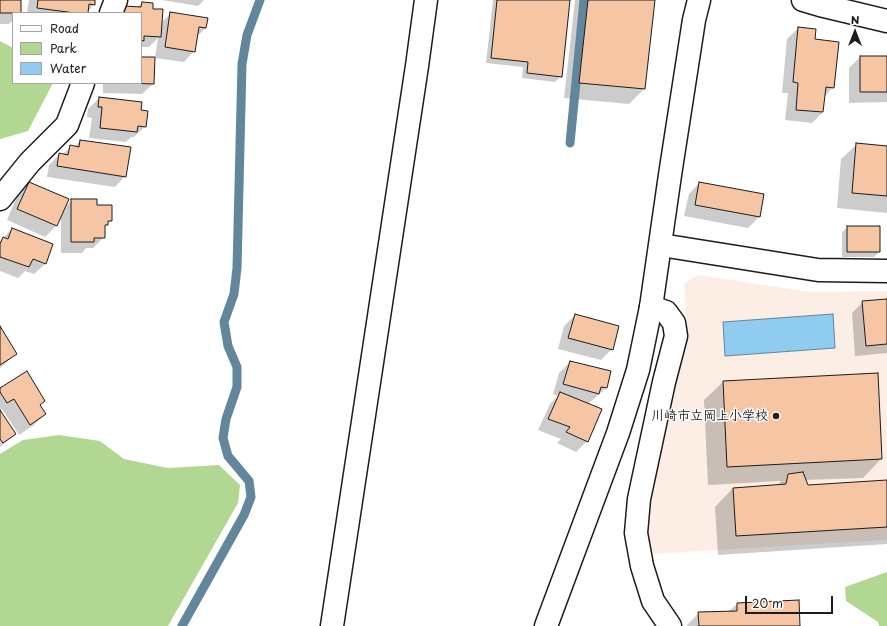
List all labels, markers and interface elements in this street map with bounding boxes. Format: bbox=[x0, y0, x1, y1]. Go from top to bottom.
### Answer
text: N bbox=[851, 11, 859, 28]
legend bbox=[12, 12, 142, 84]
north arrow bbox=[835, 12, 875, 52]
text: Road bbox=[50, 19, 79, 37]
text: Park bbox=[50, 39, 77, 57]
text: Water bbox=[50, 59, 86, 77]
place label: 川崎市立岡上小学校 bbox=[651, 408, 768, 424]
marker: 川崎市立岡上小学校 bbox=[771, 411, 781, 421]
scale bar bbox=[747, 588, 835, 614]
text: 20 m bbox=[752, 594, 783, 612]

